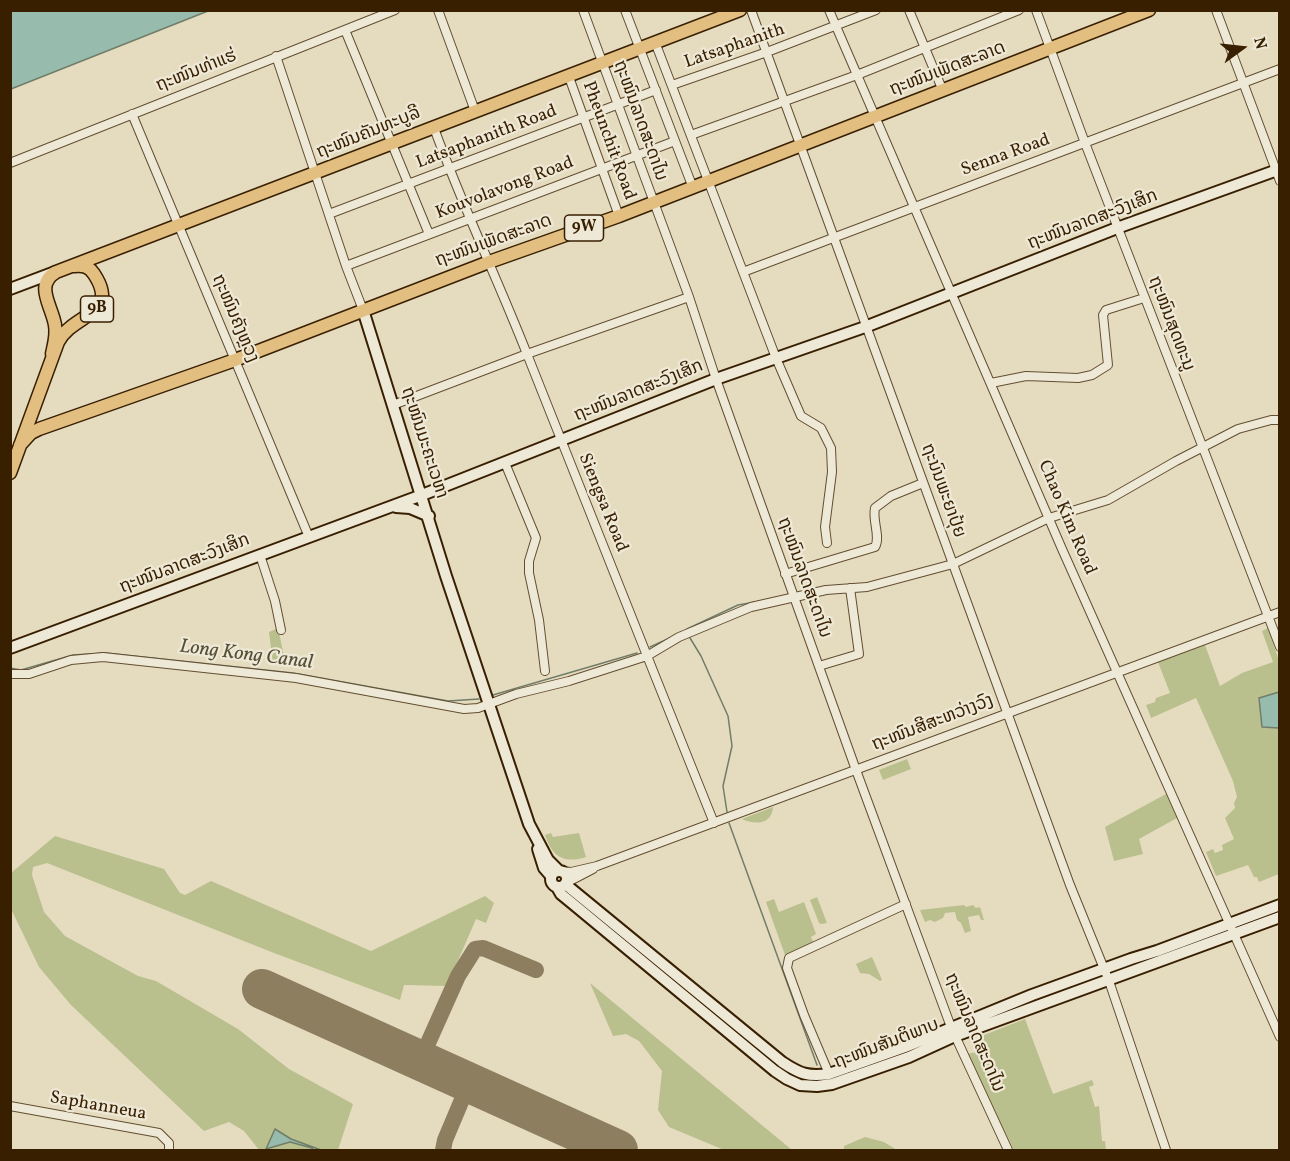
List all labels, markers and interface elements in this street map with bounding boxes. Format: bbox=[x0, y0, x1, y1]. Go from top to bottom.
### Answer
north arrow bbox=[1212, 18, 1272, 78]
street label: Latsaphanith bbox=[682, 20, 788, 74]
text: N bbox=[1247, 35, 1272, 52]
street label: ຖະໜົນເພັດສະລາດ bbox=[887, 38, 1009, 102]
street label: ຖະໜົນທ່າແຮ່ bbox=[153, 46, 241, 98]
street label: ຖະໜົນລາດສະດາໄນ bbox=[607, 58, 671, 184]
street label: Pheunchit Road bbox=[576, 79, 640, 203]
street label: Latsaphanith Road bbox=[414, 101, 560, 175]
street label: ຖະໜົນຄັນທະບູລີ bbox=[314, 103, 424, 165]
street label: Senna Road bbox=[959, 130, 1053, 182]
street label: Kouvolavong Road bbox=[433, 153, 577, 225]
street label: ຖະໜົນລາດສະວົງເສິກ bbox=[1025, 186, 1161, 256]
street label: ຖະໜົນເພັດສະລາດ bbox=[433, 211, 555, 273]
road number: 9W bbox=[564, 215, 604, 241]
street label: ຖະໜົນຄັງຫຼວງ bbox=[206, 271, 262, 367]
street label: ຖະໜົນສຸດທະນູ bbox=[1142, 273, 1198, 375]
road number: 9B bbox=[80, 296, 114, 322]
street label: ຖະໜົນລາດສະວົງເສິກ bbox=[571, 356, 707, 428]
street label: ຖະໜົນມະຄະເວຫາ bbox=[395, 384, 451, 502]
street label: ຖະນົນພະຍາປຸ້ຍ bbox=[915, 441, 969, 541]
street label: Siengsa Road bbox=[572, 450, 632, 556]
street label: Chao Kim Road bbox=[1032, 457, 1100, 579]
street label: ຖະໜົນລາດສະດາໄນ bbox=[771, 515, 835, 641]
street label: ຖະໜົນລາດສະວົງເສິກ bbox=[117, 530, 253, 600]
water label: Long Kong Canal bbox=[178, 636, 314, 676]
street label: ຖະໜົນສີສະຫວ່າງວົງ bbox=[869, 691, 997, 757]
street label: ຖະໜົນລາດສະດາໄນ bbox=[938, 970, 1008, 1096]
street label: ຖະໜົນສັນຕິພາບ bbox=[832, 1015, 942, 1075]
street label: Saphanneua bbox=[48, 1088, 148, 1126]

